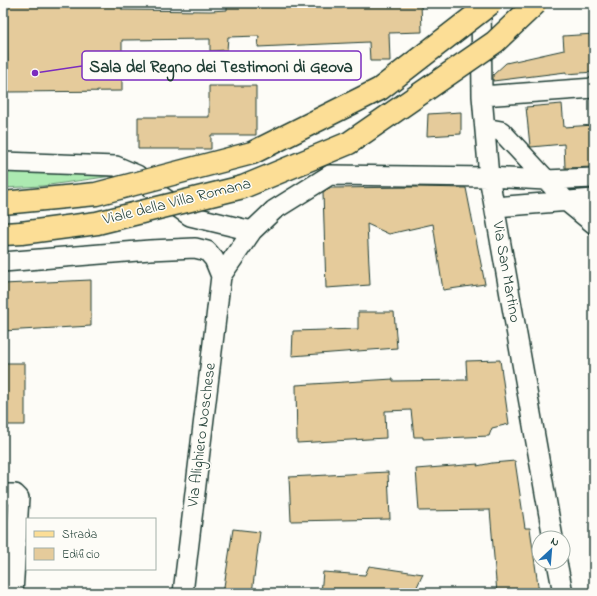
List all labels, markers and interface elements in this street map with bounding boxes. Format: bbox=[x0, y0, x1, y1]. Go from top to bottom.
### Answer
callout: Sala del Regno dei Testimoni di Geova bbox=[82, 51, 361, 80]
text: Sala del Regno dei Testimoni di Geova bbox=[89, 55, 353, 82]
street label: Viale della Villa Romana bbox=[99, 172, 254, 232]
street label: Via San Martino bbox=[485, 218, 527, 325]
street label: Via Alighiero Noschese bbox=[181, 361, 223, 510]
legend bbox=[26, 518, 156, 570]
text: Strada bbox=[62, 526, 97, 544]
north arrow bbox=[531, 530, 571, 570]
text: N bbox=[548, 533, 562, 551]
text: Edificio bbox=[62, 546, 100, 564]

